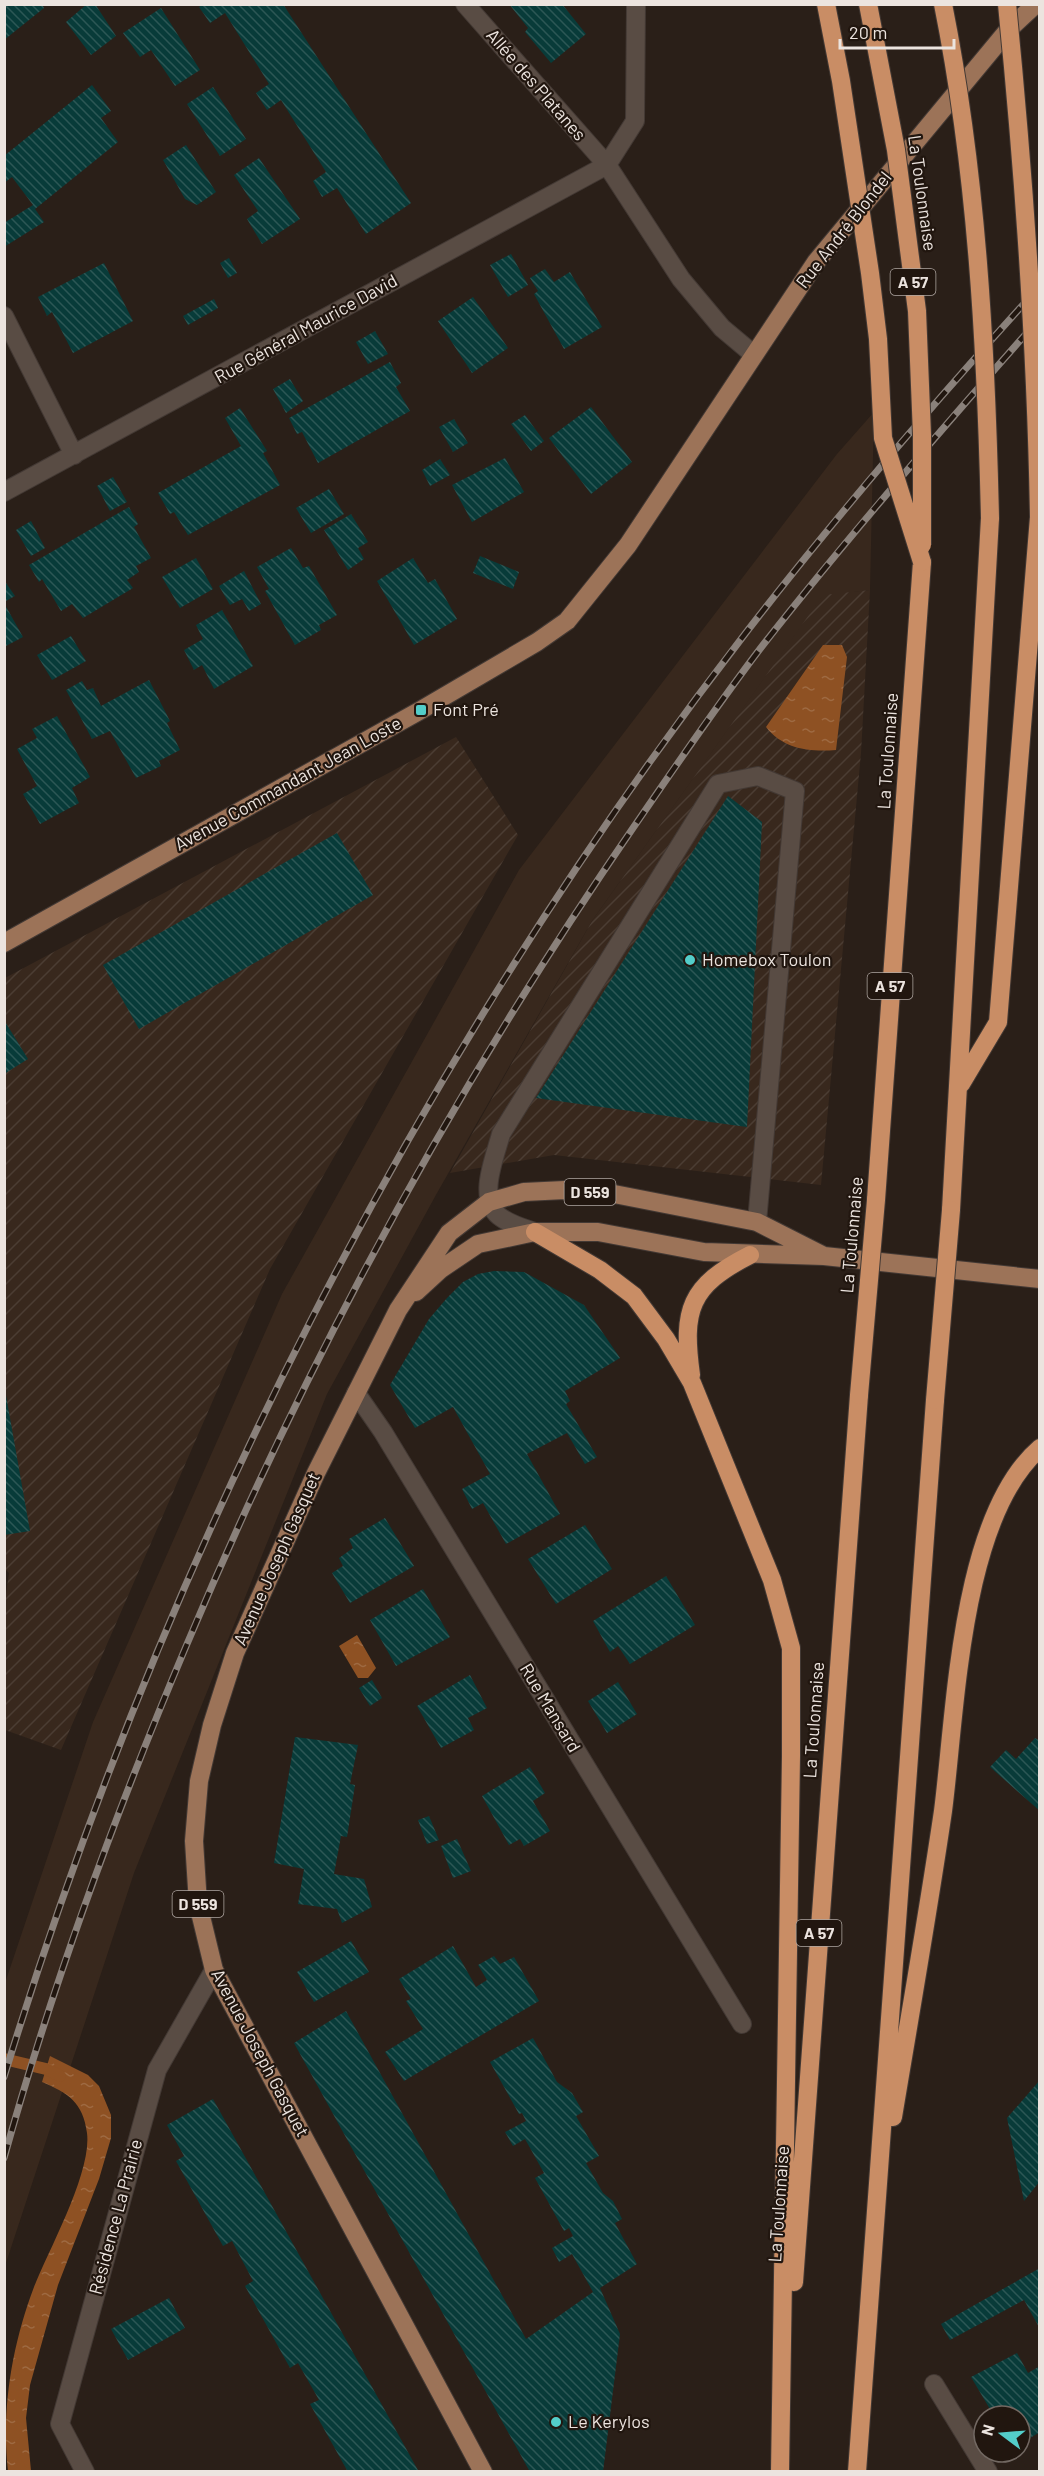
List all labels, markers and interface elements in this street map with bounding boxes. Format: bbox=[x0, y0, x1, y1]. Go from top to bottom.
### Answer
scale bar bbox=[840, 12, 954, 50]
text: 20 m bbox=[849, 21, 887, 43]
street label: Allée des Platanes bbox=[482, 24, 591, 145]
street label: La Toulonnaise bbox=[904, 133, 942, 252]
street label: Rue André Blondel bbox=[791, 167, 896, 292]
street label: Rue Général Maurice David bbox=[210, 269, 401, 388]
road number: A 57 bbox=[890, 269, 936, 295]
street label: La Toulonnaise bbox=[872, 692, 902, 810]
place label: Font Pré bbox=[433, 698, 499, 720]
marker: Font Pré bbox=[414, 703, 428, 717]
street label: Avenue Commandant Jean Loste bbox=[170, 711, 405, 855]
place label: Homebox Toulon bbox=[702, 948, 832, 970]
marker: Homebox Toulon bbox=[683, 953, 697, 967]
road number: A 57 bbox=[868, 973, 912, 999]
street label: La Toulonnaise bbox=[835, 1176, 867, 1294]
road number: D 559 bbox=[564, 1179, 616, 1205]
street label: Avenue Joseph Gasquet bbox=[228, 1469, 324, 1648]
street label: Rue Mansard bbox=[516, 1659, 586, 1756]
street label: La Toulonnaise bbox=[798, 1661, 828, 1779]
road number: D 559 bbox=[172, 1891, 224, 1917]
road number: A 57 bbox=[796, 1920, 842, 1946]
street label: Avenue Joseph Gasquet bbox=[207, 1965, 314, 2140]
street label: Résidence La Prairie bbox=[84, 2137, 146, 2297]
street label: La Toulonnaise bbox=[763, 2145, 793, 2263]
north arrow bbox=[972, 2404, 1032, 2464]
place label: Le Kerylos bbox=[568, 2410, 650, 2432]
marker: Le Kerylos bbox=[549, 2415, 563, 2429]
text: N bbox=[977, 2422, 998, 2437]

